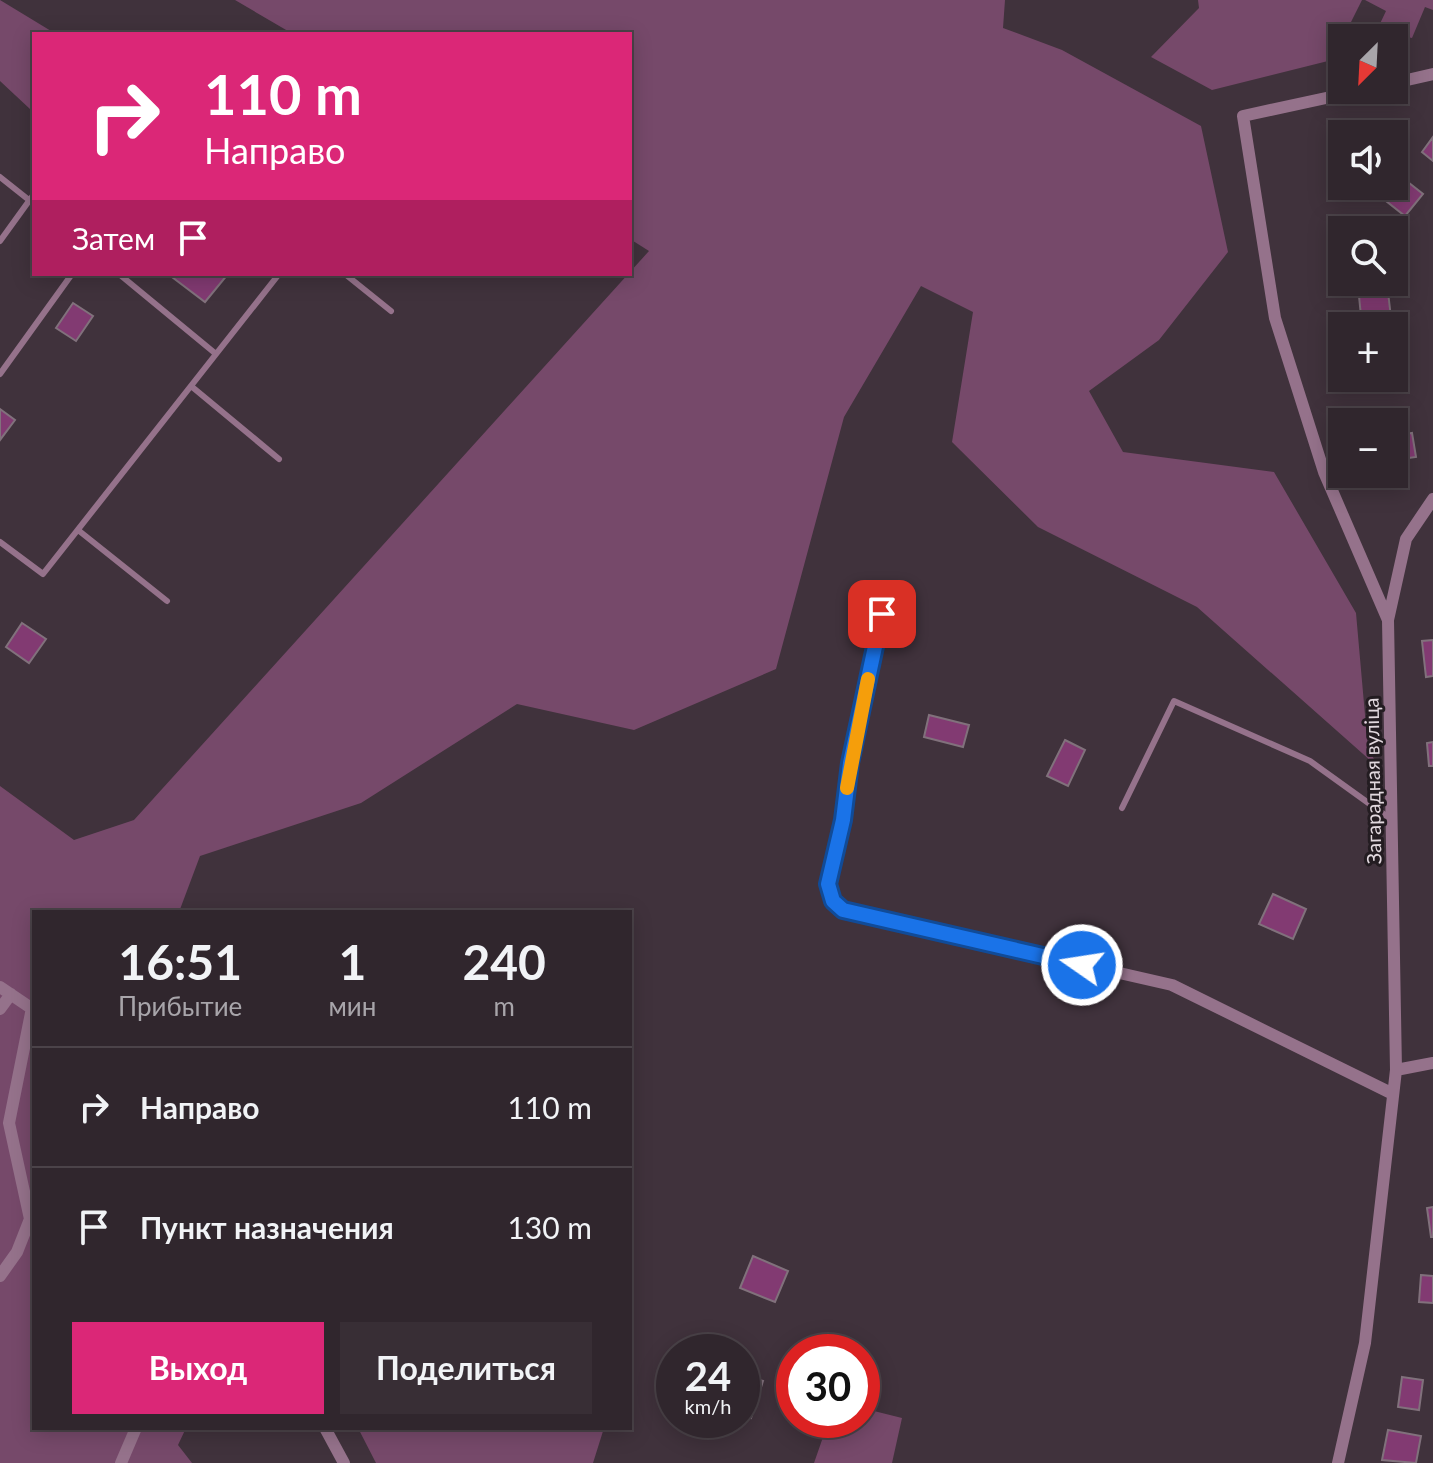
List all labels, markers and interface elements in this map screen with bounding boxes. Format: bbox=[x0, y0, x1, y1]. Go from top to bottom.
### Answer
north arrow bbox=[1328, 24, 1408, 104]
map controls bbox=[1328, 24, 1408, 488]
text: 110 m bbox=[204, 60, 362, 127]
icon: right bbox=[72, 64, 176, 168]
button: sound bbox=[1328, 120, 1408, 200]
text: Направо bbox=[204, 128, 345, 172]
icon: arrive bbox=[171, 216, 215, 260]
button: search bbox=[1328, 216, 1408, 296]
text: Затем bbox=[72, 220, 155, 256]
button: + bbox=[1328, 312, 1408, 392]
button: − bbox=[1328, 408, 1408, 488]
pin bbox=[848, 580, 916, 648]
icon: arrive bbox=[860, 592, 904, 636]
street label: Загарадная вуліца bbox=[1359, 697, 1385, 865]
position arrow bbox=[1040, 923, 1124, 1007]
text: 16:51 bbox=[118, 933, 242, 990]
text: 1 bbox=[338, 933, 366, 990]
text: 240 bbox=[462, 933, 546, 990]
text: Прибытие bbox=[118, 990, 242, 1022]
text: мин bbox=[328, 990, 376, 1022]
text: m bbox=[493, 990, 515, 1022]
icon: right bbox=[72, 1085, 116, 1129]
text: Направо bbox=[140, 1089, 260, 1125]
text: 110 m bbox=[507, 1089, 592, 1125]
icon: arrive bbox=[72, 1205, 116, 1249]
text: Пункт назначения bbox=[140, 1209, 394, 1245]
text: 130 m bbox=[507, 1209, 592, 1245]
button: Выход bbox=[72, 1322, 324, 1414]
button: Поделиться bbox=[340, 1322, 592, 1414]
speed limit sign: 30 bbox=[776, 1334, 880, 1438]
text: 24 bbox=[685, 1352, 731, 1400]
text: km/h bbox=[685, 1394, 731, 1418]

